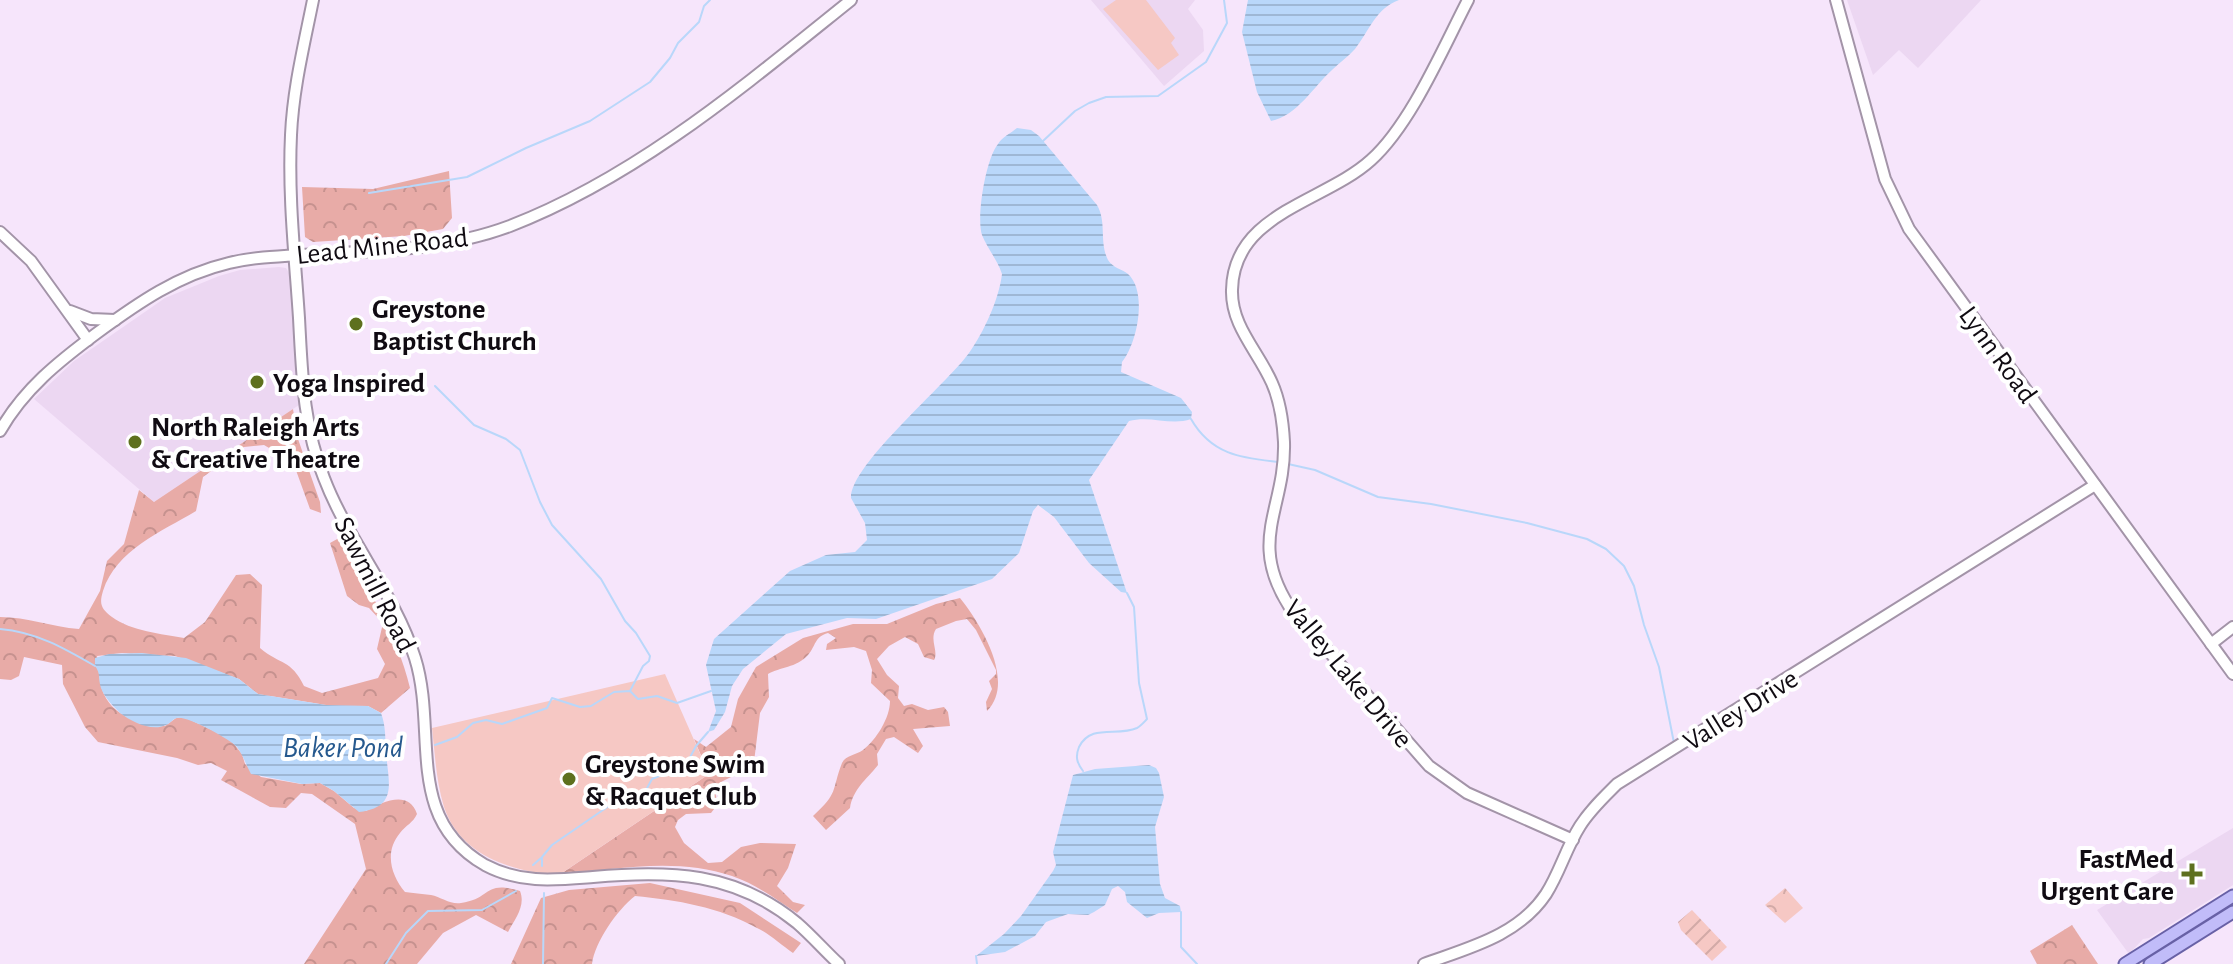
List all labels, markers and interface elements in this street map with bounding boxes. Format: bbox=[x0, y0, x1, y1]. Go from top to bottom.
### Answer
street label: Lead Mine Road bbox=[295, 224, 470, 270]
place label: Greystone Baptist Church bbox=[372, 296, 537, 356]
street label: Lynn Road bbox=[1953, 302, 2042, 409]
marker: Greystone Baptist Church bbox=[347, 315, 365, 333]
place label: Yoga Inspired bbox=[273, 370, 425, 398]
marker: Yoga Inspired bbox=[248, 373, 266, 391]
place label: North Raleigh Arts & Creative Theatre bbox=[151, 414, 360, 474]
marker: North Raleigh Arts & Creative Theatre bbox=[126, 433, 144, 451]
street label: Sawmill Road bbox=[328, 513, 420, 657]
street label: Valley Lake Drive bbox=[1278, 595, 1417, 753]
street label: Valley Drive bbox=[1679, 665, 1803, 757]
water label: Baker Pond bbox=[283, 733, 403, 763]
place label: Greystone Swim & Racquet Club bbox=[585, 751, 765, 811]
marker: Greystone Swim & Racquet Club bbox=[560, 770, 578, 788]
place label: FastMed Urgent Care bbox=[2041, 846, 2174, 906]
marker: FastMed Urgent Care bbox=[2181, 863, 2203, 885]

